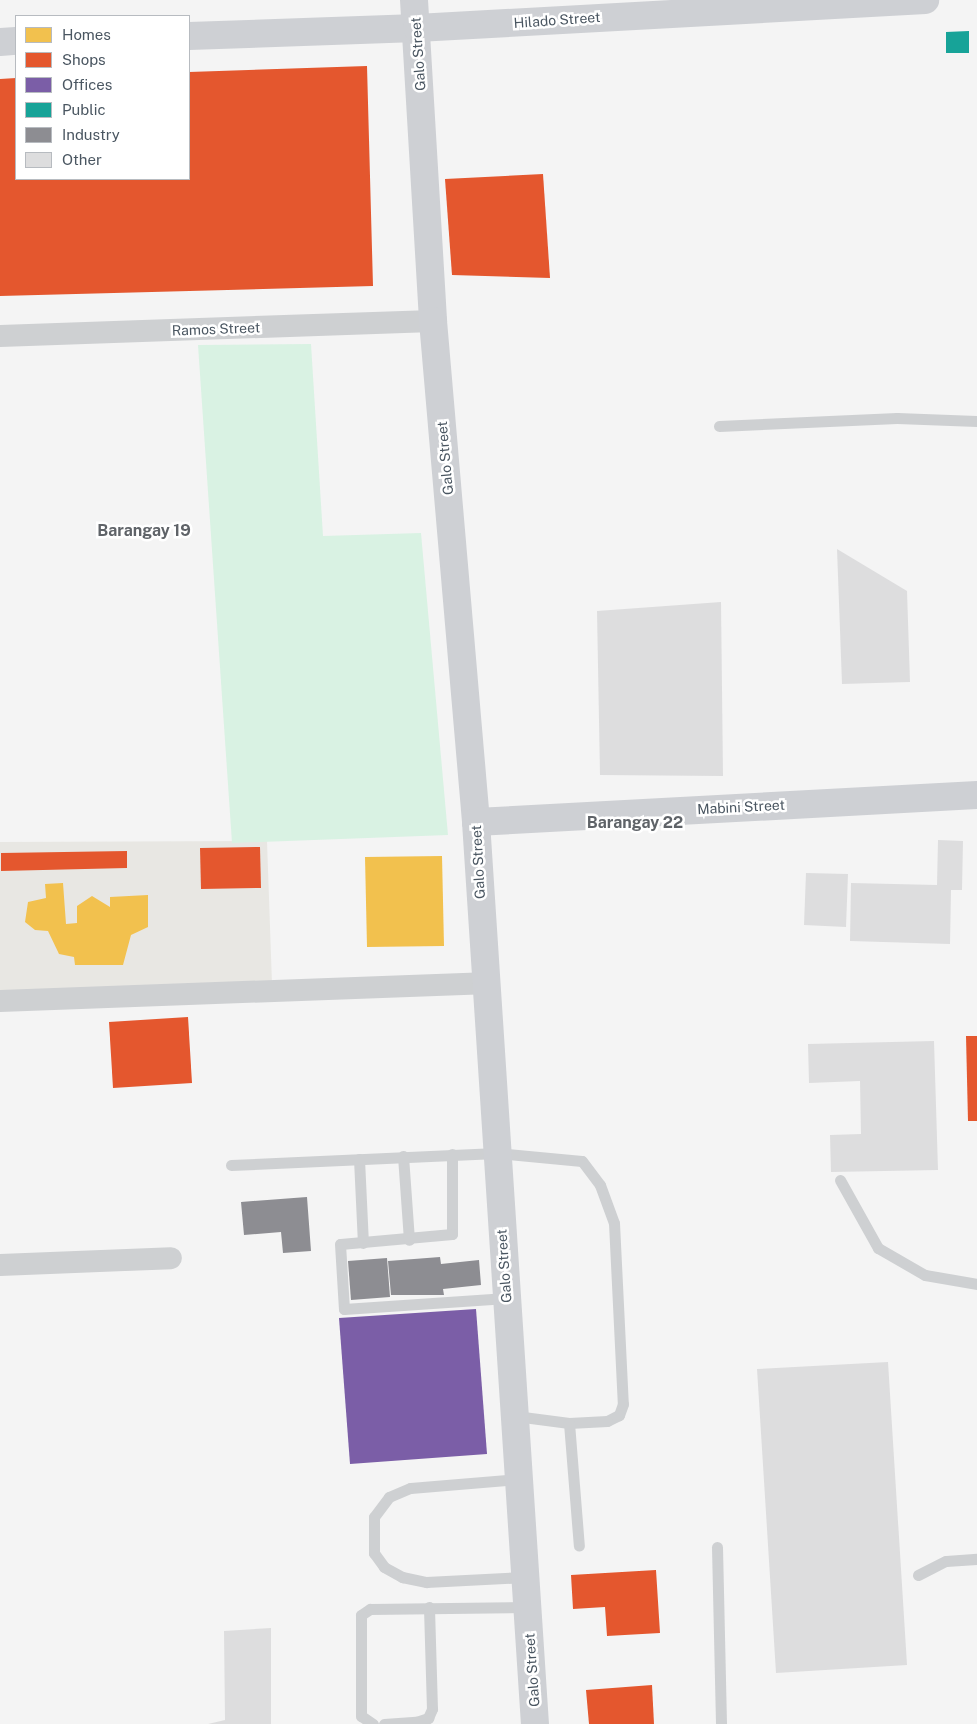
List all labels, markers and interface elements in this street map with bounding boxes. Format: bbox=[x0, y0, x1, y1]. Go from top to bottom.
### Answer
street label: Hilado Street bbox=[513, 9, 601, 31]
legend bbox=[15, 15, 190, 180]
street label: Galo Street bbox=[407, 16, 429, 92]
text: Homes bbox=[62, 26, 111, 43]
text: Shops bbox=[62, 51, 106, 68]
text: Offices bbox=[62, 76, 112, 93]
text: Public bbox=[62, 101, 106, 118]
text: Industry bbox=[62, 126, 120, 143]
text: Other bbox=[62, 151, 102, 168]
street label: Ramos Street bbox=[172, 319, 260, 339]
street label: Galo Street bbox=[433, 420, 457, 496]
district label: Barangay 19 bbox=[97, 521, 191, 541]
street label: Mabini Street bbox=[697, 796, 785, 818]
district label: Barangay 22 bbox=[587, 813, 683, 833]
street label: Galo Street bbox=[468, 825, 488, 899]
street label: Galo Street bbox=[493, 1228, 515, 1304]
street label: Galo Street bbox=[521, 1632, 543, 1708]

